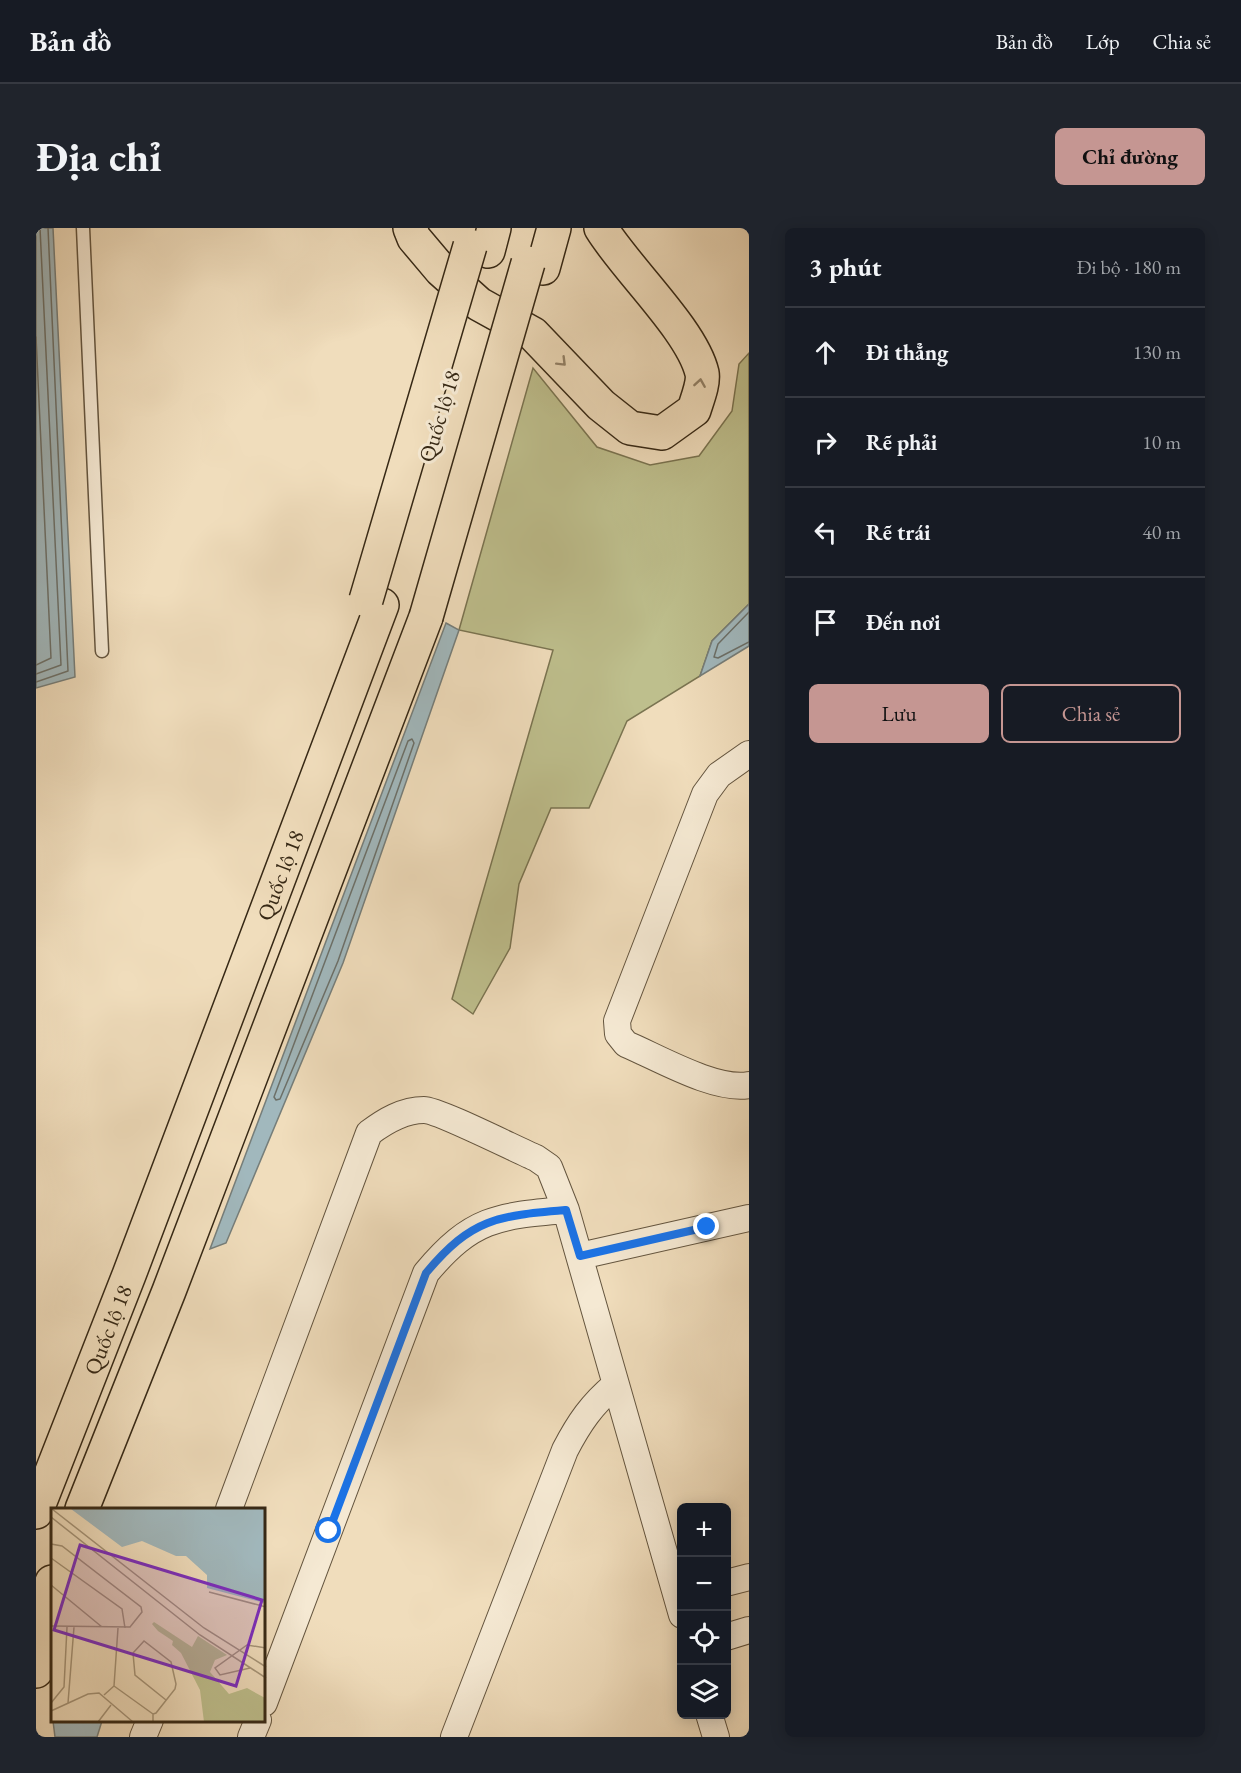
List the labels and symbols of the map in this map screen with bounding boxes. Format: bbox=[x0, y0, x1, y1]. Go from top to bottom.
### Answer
one-way arrow bbox=[555, 355, 565, 366]
street label: Quốc lộ 18 bbox=[412, 367, 467, 465]
one-way arrow bbox=[693, 378, 706, 388]
street label: Quốc lộ 18 bbox=[250, 826, 311, 925]
route end bbox=[693, 1213, 719, 1239]
street label: Quốc lộ 18 bbox=[77, 1281, 139, 1379]
inset map bbox=[51, 1508, 266, 1722]
route start bbox=[315, 1517, 341, 1543]

